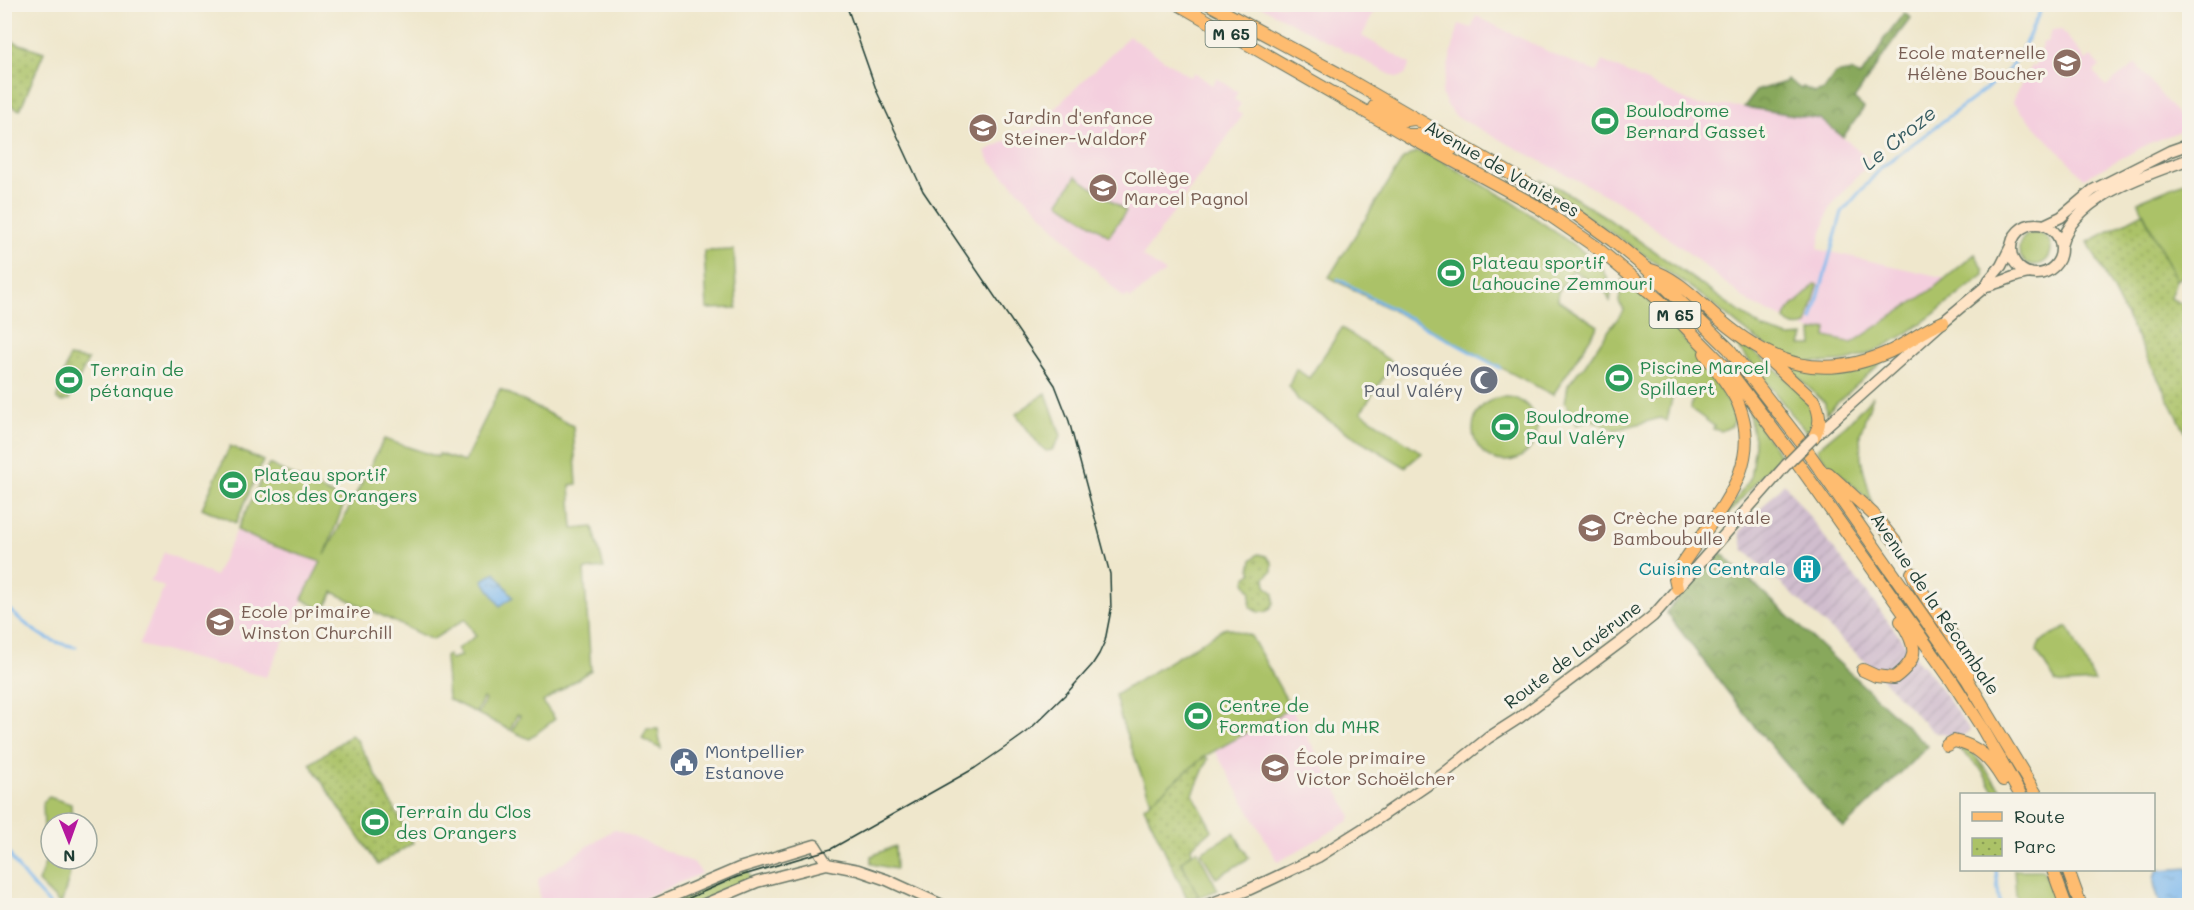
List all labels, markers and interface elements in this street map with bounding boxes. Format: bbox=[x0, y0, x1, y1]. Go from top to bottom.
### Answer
road number: M 65 bbox=[1206, 21, 1256, 47]
place label: Ecole maternelle Hélène Boucher bbox=[1898, 40, 2046, 85]
school or university icon: Ecole maternelle Hélène Boucher bbox=[2051, 47, 2083, 79]
place label: Boulodrome Bernard Gasset bbox=[1626, 98, 1766, 143]
water label: Le Croze bbox=[1856, 99, 1941, 175]
place label: Jardin d'enfance Steiner-Waldorf bbox=[1004, 105, 1153, 150]
sports icon: Boulodrome Bernard Gasset bbox=[1589, 105, 1621, 137]
school or university icon: Jardin d'enfance Steiner-Waldorf bbox=[967, 112, 999, 144]
street label: Avenue de Vanières bbox=[1421, 114, 1584, 222]
place label: Collège Marcel Pagnol bbox=[1124, 165, 1248, 210]
school or university icon: Collège Marcel Pagnol bbox=[1087, 172, 1119, 204]
place label: Plateau sportif Lahoucine Zemmouri bbox=[1472, 250, 1653, 295]
sports icon: Plateau sportif Lahoucine Zemmouri bbox=[1435, 257, 1467, 289]
road number: M 65 bbox=[1650, 302, 1700, 328]
place label: Piscine Marcel Spillaert bbox=[1640, 355, 1769, 400]
place label: Terrain de pétanque bbox=[90, 357, 184, 402]
place label: Mosquée Paul Valéry bbox=[1364, 357, 1463, 402]
sports icon: Piscine Marcel Spillaert bbox=[1603, 362, 1635, 394]
sports icon: Terrain de pétanque bbox=[53, 364, 85, 396]
mosque icon: Mosquée Paul Valéry bbox=[1468, 364, 1500, 396]
place label: Boulodrome Paul Valéry bbox=[1526, 404, 1630, 449]
sports icon: Boulodrome Paul Valéry bbox=[1489, 411, 1521, 443]
place label: Plateau sportif Clos des Orangers bbox=[254, 462, 417, 507]
sports icon: Plateau sportif Clos des Orangers bbox=[217, 469, 249, 501]
place label: Crèche parentale Bamboubulle bbox=[1613, 505, 1771, 550]
street label: Avenue de la Récambale bbox=[1866, 508, 2006, 699]
school or university icon: Crèche parentale Bamboubulle bbox=[1576, 512, 1608, 544]
building icon: Cuisine Centrale bbox=[1791, 553, 1823, 585]
place label: Cuisine Centrale bbox=[1639, 556, 1786, 580]
street label: Route de Lavérune bbox=[1499, 595, 1646, 714]
place label: Ecole primaire Winston Churchill bbox=[241, 599, 393, 644]
school or university icon: Ecole primaire Winston Churchill bbox=[204, 606, 236, 638]
place label: Centre de Formation du MHR bbox=[1219, 693, 1380, 738]
sports icon: Centre de Formation du MHR bbox=[1182, 700, 1214, 732]
place label: Montpellier Estanove bbox=[705, 739, 805, 784]
place label: École primaire Victor Schoëlcher bbox=[1296, 745, 1455, 790]
public building icon: Montpellier Estanove bbox=[668, 746, 700, 778]
school or university icon: École primaire Victor Schoëlcher bbox=[1259, 752, 1291, 784]
legend bbox=[1960, 793, 2155, 871]
place label: Terrain du Clos des Orangers bbox=[396, 799, 532, 844]
text: Route bbox=[2014, 804, 2065, 828]
sports icon: Terrain du Clos des Orangers bbox=[359, 806, 391, 838]
north arrow bbox=[39, 811, 99, 871]
text: Parc bbox=[2014, 834, 2056, 858]
text: N bbox=[63, 846, 76, 867]

